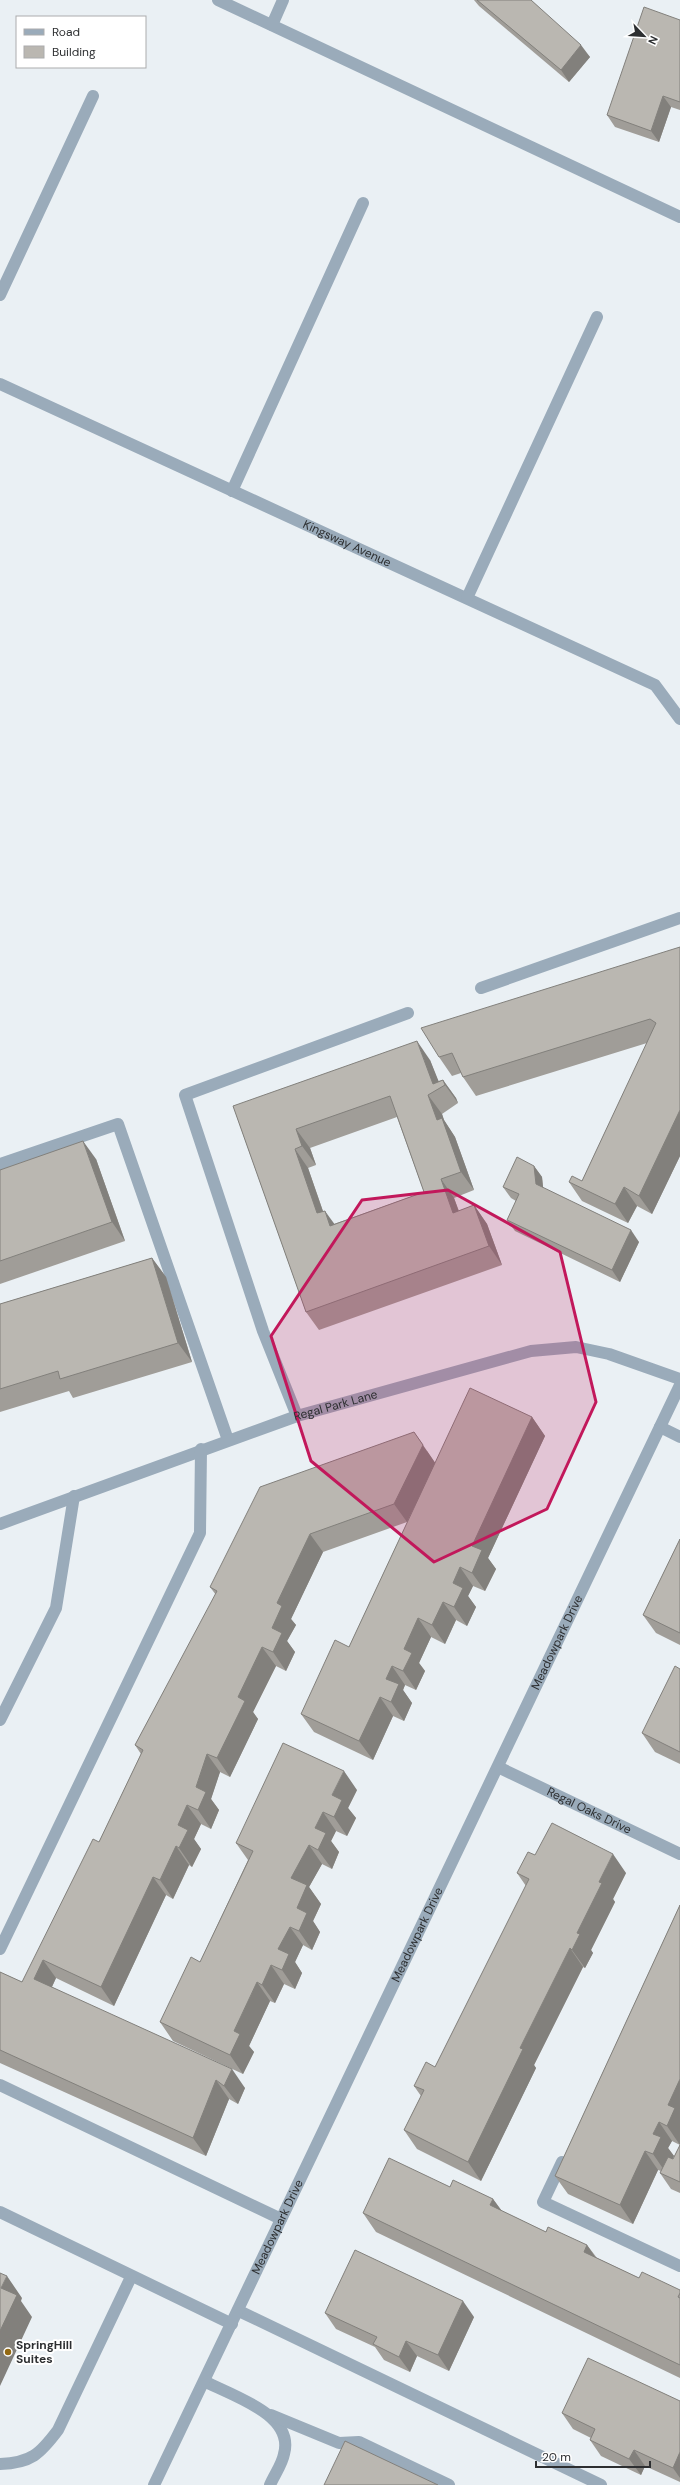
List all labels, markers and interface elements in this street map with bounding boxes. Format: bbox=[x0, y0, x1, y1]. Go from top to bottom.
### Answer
legend bbox=[16, 16, 146, 68]
north arrow bbox=[624, 16, 664, 56]
text: Road bbox=[52, 24, 80, 40]
text: N bbox=[645, 34, 661, 47]
text: Building bbox=[52, 44, 96, 60]
street label: Kingsway Avenue bbox=[300, 516, 394, 571]
street label: Regal Park Lane bbox=[292, 1386, 379, 1425]
street label: Meadowpark Drive bbox=[527, 1592, 586, 1692]
street label: Regal Oaks Drive bbox=[544, 1784, 634, 1838]
street label: Meadowpark Drive bbox=[388, 1884, 447, 1985]
street label: Meadowpark Drive bbox=[248, 2177, 307, 2277]
place label: SpringHill Suites bbox=[16, 2337, 72, 2367]
marker: SpringHill Suites bbox=[3, 2347, 13, 2357]
scale bar bbox=[536, 2443, 650, 2469]
text: 20 m bbox=[542, 2449, 571, 2465]

